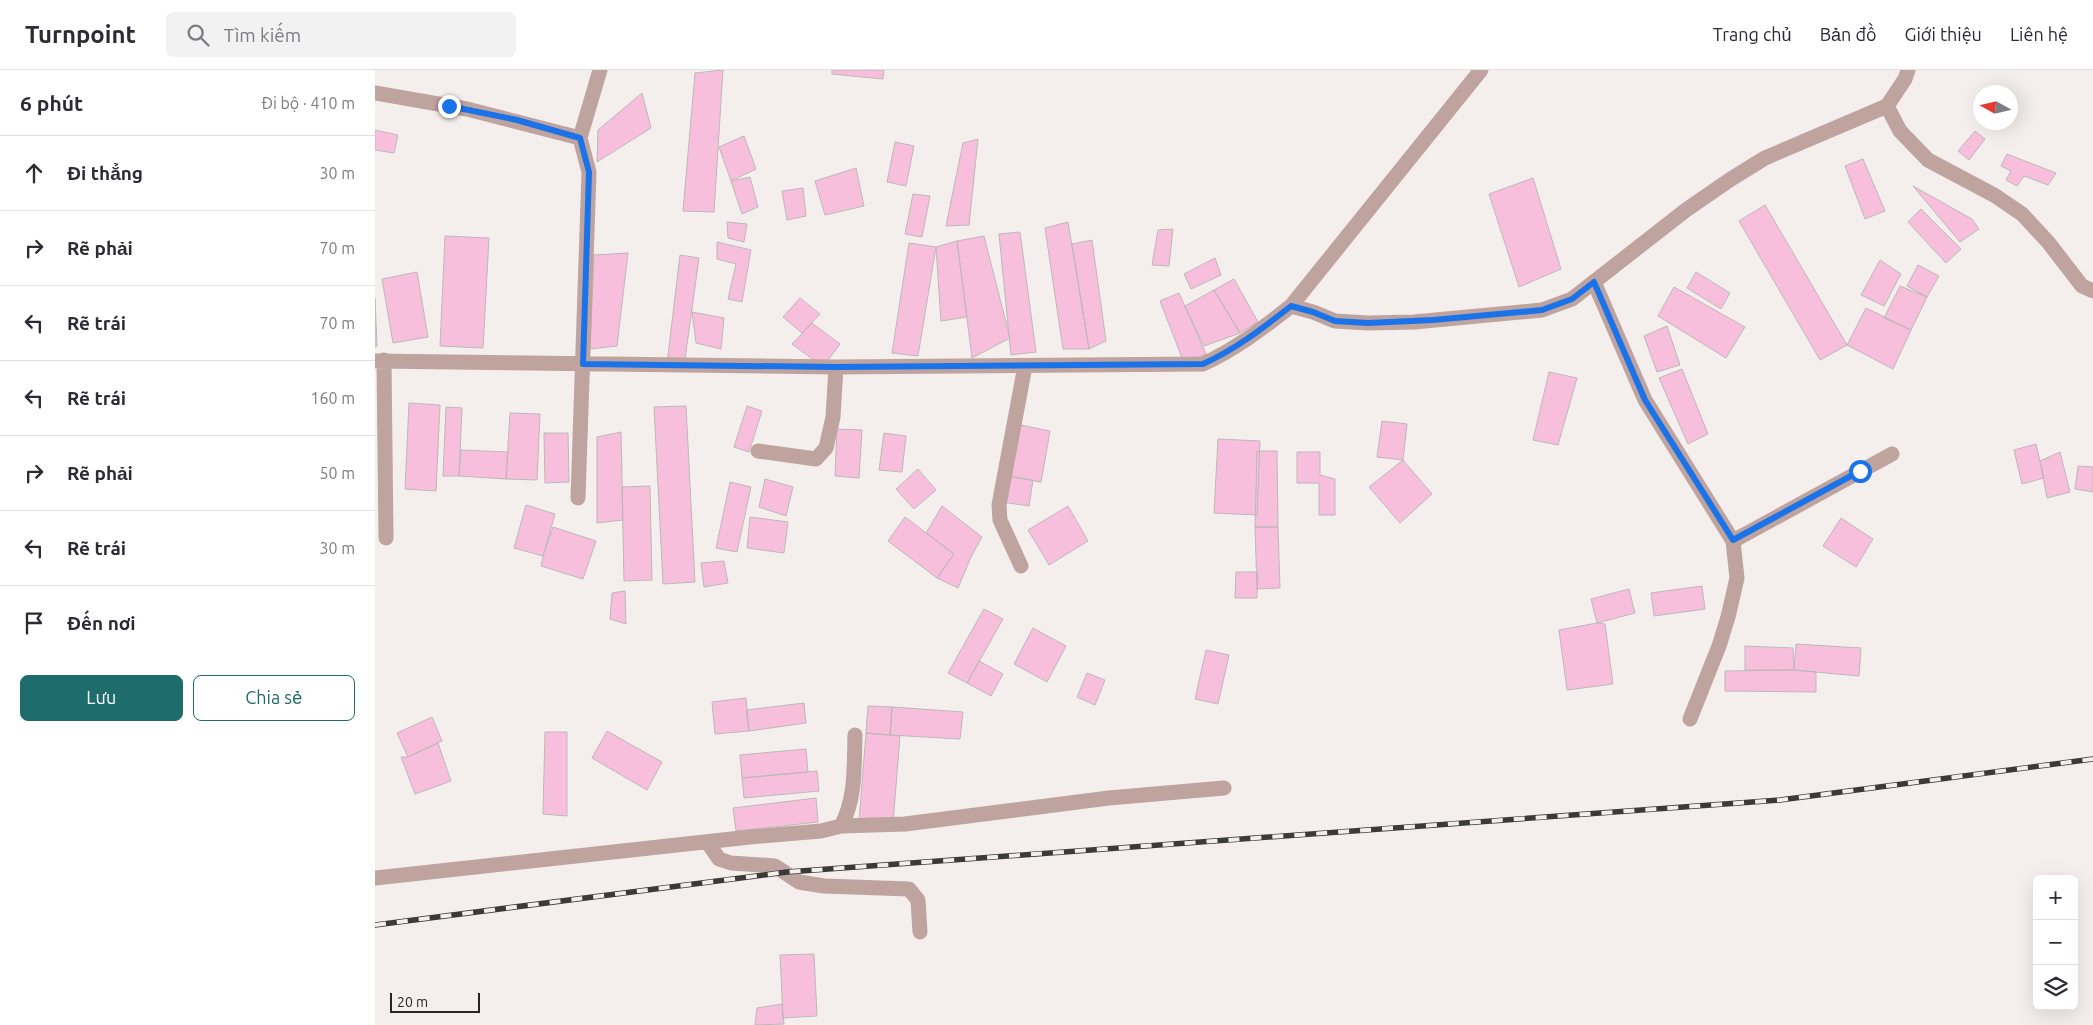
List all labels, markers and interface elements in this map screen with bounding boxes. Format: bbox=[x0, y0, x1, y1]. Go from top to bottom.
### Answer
search box bbox=[166, 12, 516, 57]
text: Turnpoint bbox=[25, 21, 136, 48]
icon: search bbox=[184, 21, 212, 49]
text: Tìm kiếm bbox=[224, 24, 301, 46]
text: Trang chủ bbox=[1713, 24, 1792, 44]
text: Bản đồ bbox=[1820, 24, 1877, 44]
text: Giới thiệu bbox=[1905, 24, 1982, 44]
text: Liên hệ bbox=[2010, 24, 2068, 44]
north arrow bbox=[1973, 85, 2018, 130]
text: 6 phút bbox=[20, 91, 83, 115]
text: Đi bộ · 410 m bbox=[261, 94, 355, 112]
route end bbox=[438, 95, 461, 118]
icon: ahead bbox=[20, 159, 48, 187]
text: Đi thẳng bbox=[67, 162, 143, 184]
text: 30 m bbox=[319, 164, 355, 182]
icon: right bbox=[20, 234, 48, 262]
text: Rẽ phải bbox=[67, 237, 133, 259]
text: 70 m bbox=[319, 239, 355, 257]
icon: left bbox=[20, 309, 48, 337]
text: Rẽ trái bbox=[67, 312, 126, 334]
text: 70 m bbox=[319, 314, 355, 332]
icon: left bbox=[20, 384, 48, 412]
text: Rẽ trái bbox=[67, 387, 126, 409]
text: 160 m bbox=[310, 389, 355, 407]
icon: right bbox=[20, 459, 48, 487]
route start bbox=[1849, 460, 1872, 483]
text: Rẽ phải bbox=[67, 462, 133, 484]
text: 50 m bbox=[319, 464, 355, 482]
icon: left bbox=[20, 534, 48, 562]
text: Rẽ trái bbox=[67, 537, 126, 559]
text: 30 m bbox=[319, 539, 355, 557]
icon: arrive bbox=[20, 609, 48, 637]
text: Đến nơi bbox=[67, 612, 136, 634]
button: Lưu bbox=[20, 675, 183, 721]
button: Chia sẻ bbox=[193, 675, 355, 721]
map controls bbox=[2033, 875, 2078, 1010]
button: + bbox=[2033, 875, 2078, 920]
button: − bbox=[2033, 920, 2078, 965]
button: layers bbox=[2033, 965, 2078, 1010]
scale bar bbox=[390, 990, 480, 1013]
text: 20 m bbox=[397, 994, 428, 1010]

